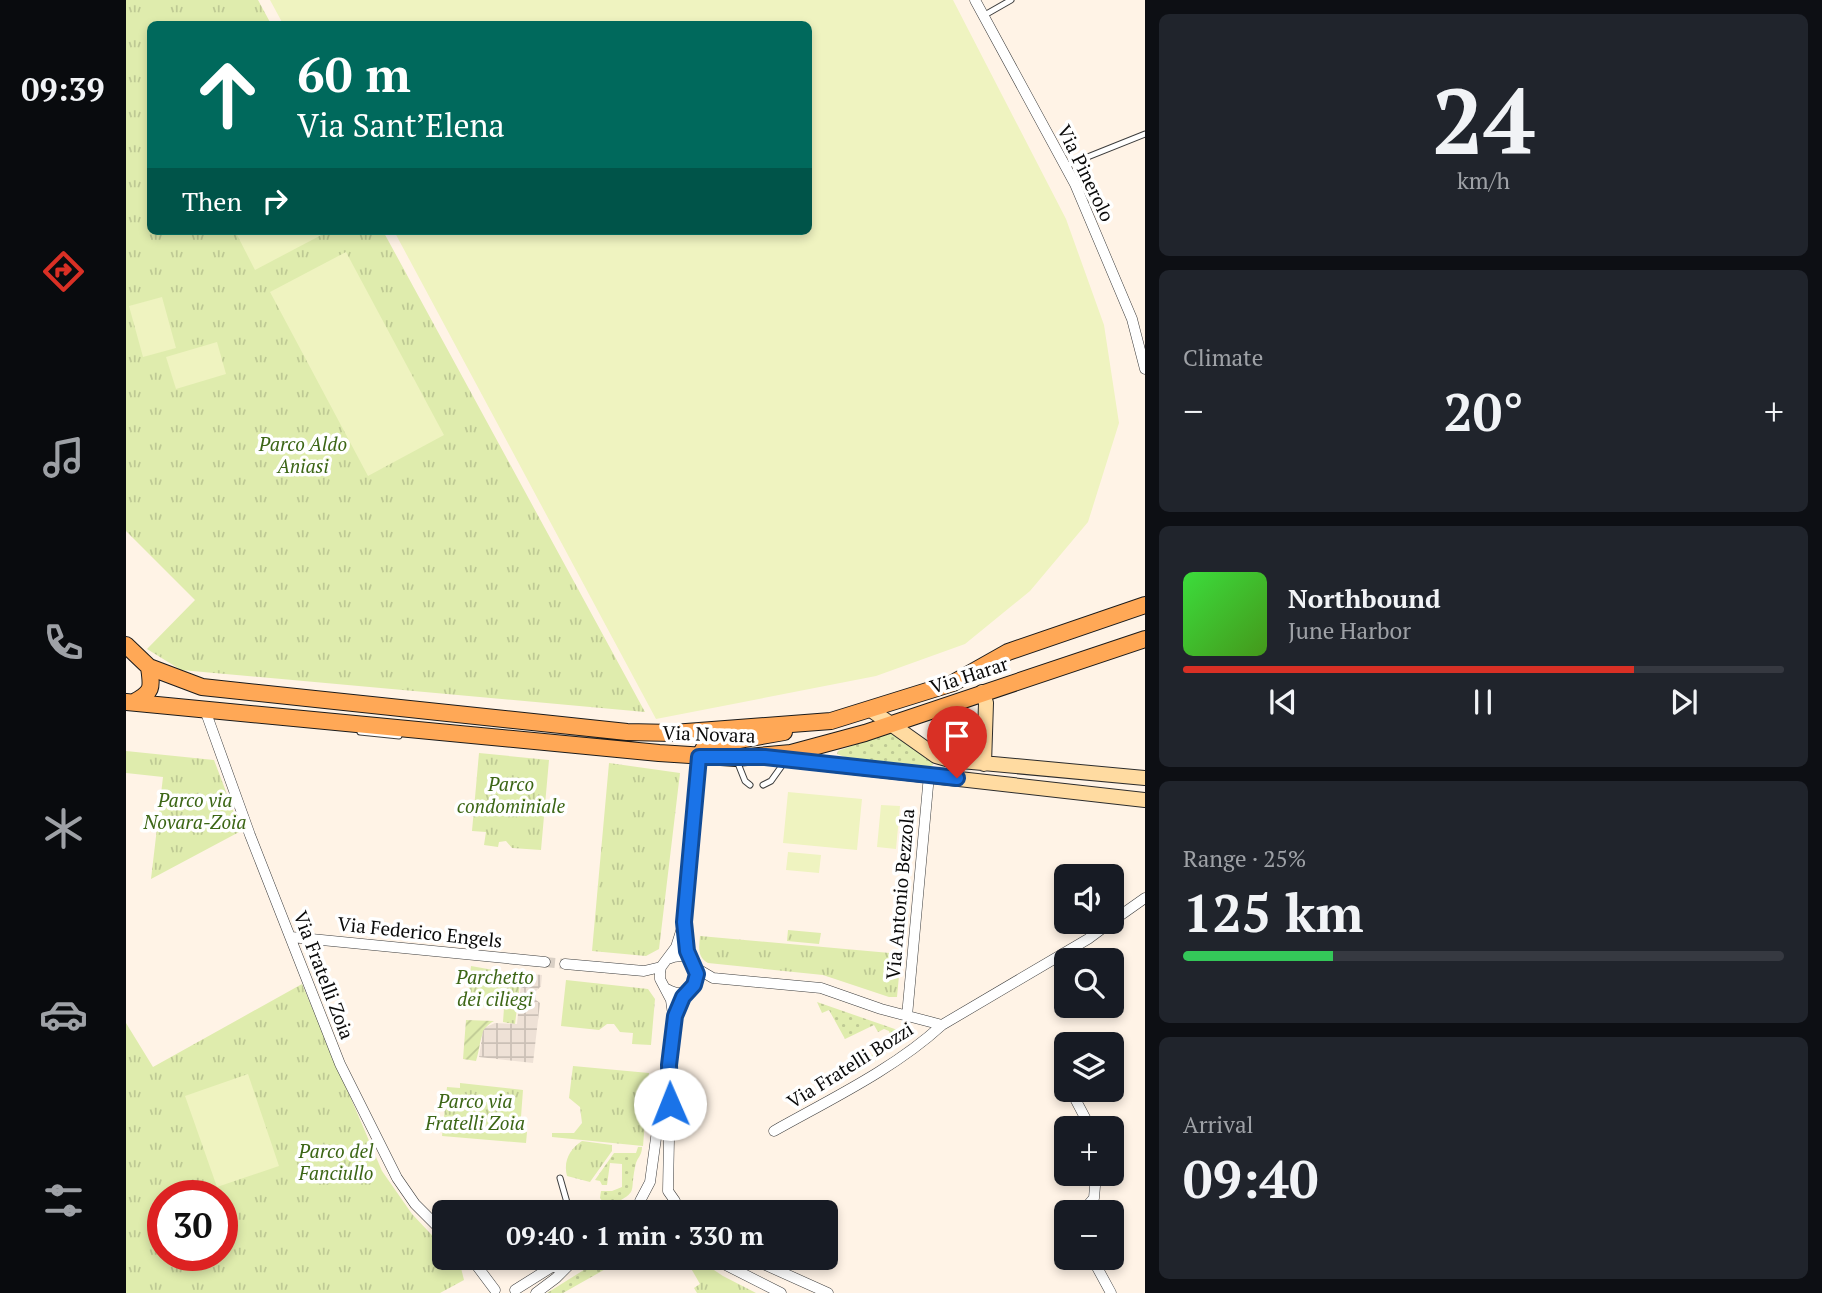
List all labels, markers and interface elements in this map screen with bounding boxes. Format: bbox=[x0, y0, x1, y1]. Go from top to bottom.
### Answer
text: 60 m bbox=[297, 41, 411, 106]
icon: ahead bbox=[182, 49, 273, 140]
text: 24 bbox=[1432, 59, 1535, 180]
text: 09:39 bbox=[21, 68, 105, 110]
text: Via Sant’Elena bbox=[297, 104, 505, 146]
street label: Via Pinerolo bbox=[1052, 120, 1121, 225]
text: km/h bbox=[1457, 165, 1510, 196]
icon: right bbox=[256, 182, 294, 220]
text: Then bbox=[182, 184, 242, 218]
icon: directions bbox=[39, 247, 88, 296]
text: Climate bbox=[1183, 342, 1263, 373]
text: 20° bbox=[1443, 377, 1524, 446]
text: − bbox=[1183, 386, 1203, 436]
text: + bbox=[1764, 386, 1784, 436]
park label: Parco Aldo Aniasi bbox=[258, 431, 347, 478]
icon: music bbox=[39, 433, 88, 482]
text: Northbound bbox=[1288, 581, 1441, 615]
text: June Harbor bbox=[1288, 615, 1411, 646]
icon: phone bbox=[39, 618, 88, 667]
street label: Via Harar bbox=[927, 650, 1012, 699]
icon: previous bbox=[1264, 683, 1302, 721]
icon: pause bbox=[1464, 683, 1502, 721]
icon: next bbox=[1665, 683, 1703, 721]
pin bbox=[927, 706, 987, 778]
icon: arrive bbox=[938, 717, 976, 755]
street label: Via Novara bbox=[662, 719, 756, 748]
park label: Parco condominiale bbox=[457, 771, 566, 818]
park label: Parco via Novara-Zoia bbox=[142, 787, 247, 834]
icon: climate bbox=[39, 804, 88, 853]
street label: Via Antonio Bezzola bbox=[880, 807, 919, 980]
text: Range · 25% bbox=[1183, 843, 1306, 874]
map controls bbox=[1054, 864, 1124, 1270]
button: sound bbox=[1054, 864, 1124, 934]
text: 125 km bbox=[1183, 878, 1364, 947]
street label: Via Fratelli Zoia bbox=[289, 907, 361, 1043]
street label: Via Federico Engels bbox=[336, 910, 504, 953]
button: search bbox=[1054, 948, 1124, 1018]
park label: Parchetto dei ciliegi bbox=[455, 964, 534, 1011]
icon: car bbox=[39, 990, 88, 1039]
street label: Via Fratelli Bozzi bbox=[782, 1016, 918, 1113]
button: layers bbox=[1054, 1032, 1124, 1102]
position arrow bbox=[633, 1067, 707, 1141]
park label: Parco via Fratelli Zoia bbox=[424, 1088, 525, 1135]
text: Arrival bbox=[1183, 1109, 1254, 1140]
button: + bbox=[1054, 1116, 1124, 1186]
park label: Parco del Fanciullo bbox=[298, 1138, 374, 1185]
text: 09:40 bbox=[1183, 1144, 1318, 1213]
icon: filters bbox=[39, 1176, 88, 1225]
speed limit sign: 30 bbox=[147, 1180, 238, 1271]
button: − bbox=[1054, 1200, 1124, 1270]
text: 09:40 · 1 min · 330 m bbox=[506, 1218, 764, 1252]

